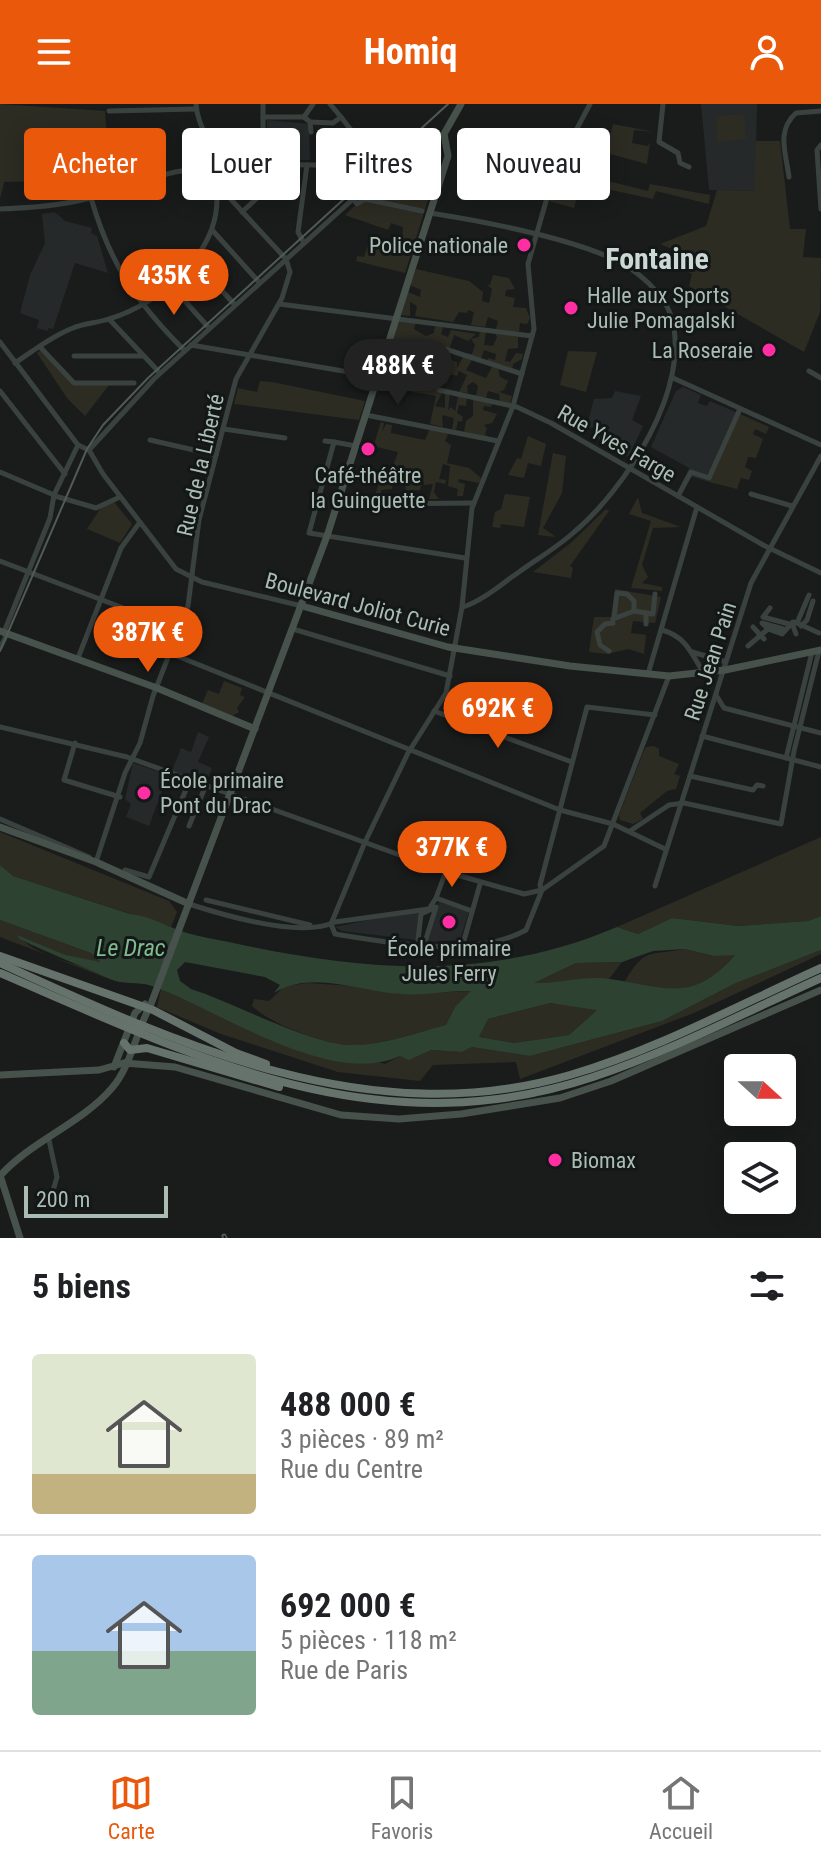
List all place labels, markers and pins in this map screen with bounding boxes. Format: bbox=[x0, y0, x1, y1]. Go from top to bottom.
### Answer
place label: Police nationale bbox=[369, 233, 508, 258]
marker: Police nationale bbox=[515, 236, 533, 254]
pin: 435K € bbox=[109, 249, 239, 317]
place label: Halle aux Sports Julie Pomagalski bbox=[587, 283, 735, 333]
marker: Halle aux Sports Julie Pomagalski bbox=[562, 299, 580, 317]
place label: La Roseraie bbox=[652, 338, 753, 363]
pin: 488K € bbox=[333, 339, 463, 407]
marker: La Roseraie bbox=[760, 341, 778, 359]
marker: Café-théâtre la Guinguette bbox=[359, 440, 377, 458]
place label: Café-théâtre la Guinguette bbox=[310, 463, 426, 513]
pin: 387K € bbox=[83, 606, 213, 674]
pin: 692K € bbox=[433, 682, 563, 750]
place label: École primaire Pont du Drac bbox=[160, 768, 284, 818]
marker: École primaire Pont du Drac bbox=[135, 784, 153, 802]
pin: 377K € bbox=[387, 821, 517, 889]
marker: École primaire Jules Ferry bbox=[440, 913, 458, 931]
place label: École primaire Jules Ferry bbox=[387, 936, 511, 986]
place label: Biomax bbox=[571, 1148, 636, 1173]
marker: Biomax bbox=[546, 1151, 564, 1169]

